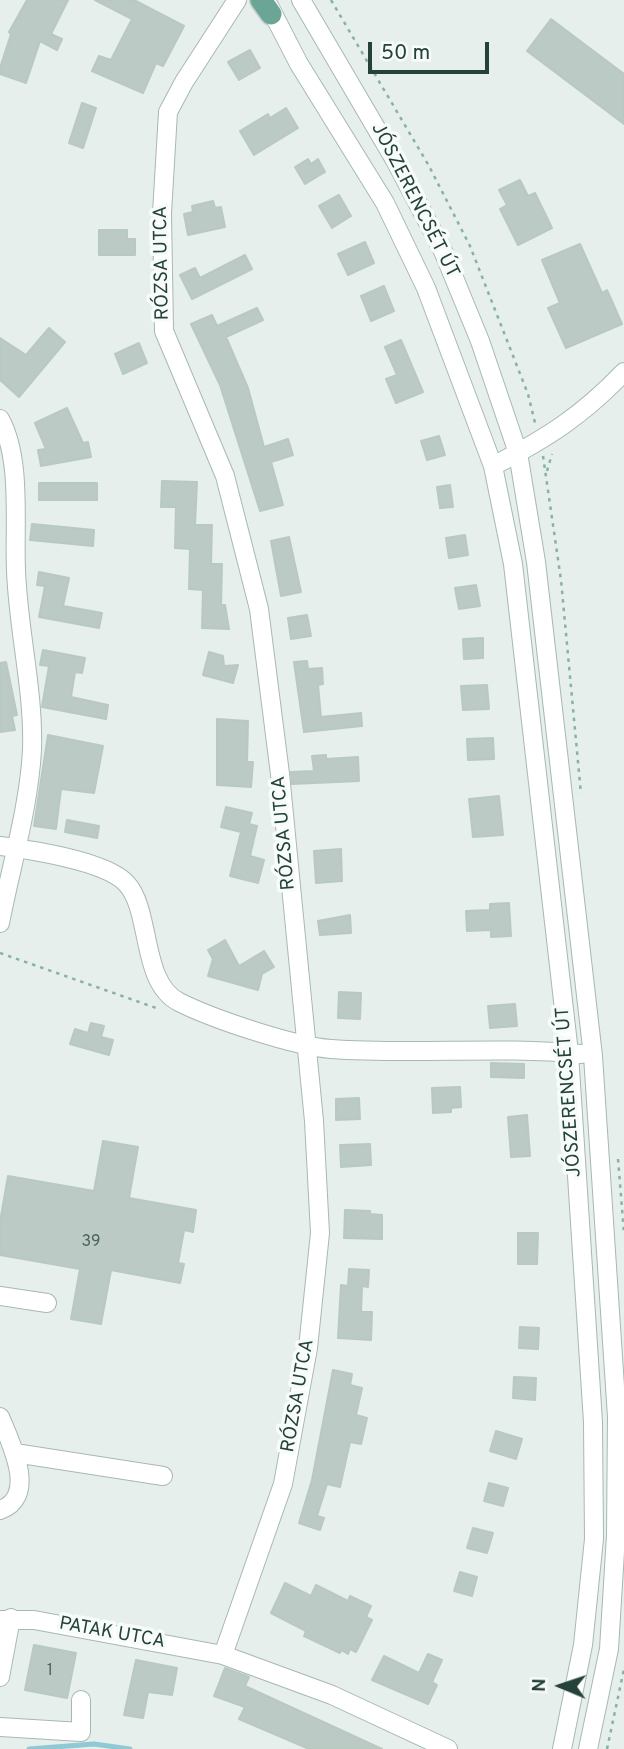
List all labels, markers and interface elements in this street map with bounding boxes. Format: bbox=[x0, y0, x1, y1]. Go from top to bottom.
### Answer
scale bar bbox=[372, 28, 493, 72]
text: 50 m bbox=[381, 40, 430, 67]
street label: JÓSZERENCSÉT ÚT bbox=[365, 120, 463, 282]
street label: RÓZSA UTCA bbox=[151, 206, 175, 320]
street label: RÓZSA UTCA bbox=[269, 775, 301, 891]
street label: JÓSZERENCSÉT ÚT bbox=[553, 1006, 587, 1178]
house number: 39 bbox=[82, 1233, 100, 1253]
street label: RÓZSA UTCA bbox=[278, 1338, 320, 1454]
street label: PATAK UTCA bbox=[57, 1613, 167, 1655]
north arrow bbox=[526, 1651, 596, 1721]
house number: 1 bbox=[47, 1662, 53, 1682]
text: N bbox=[528, 1678, 552, 1693]

